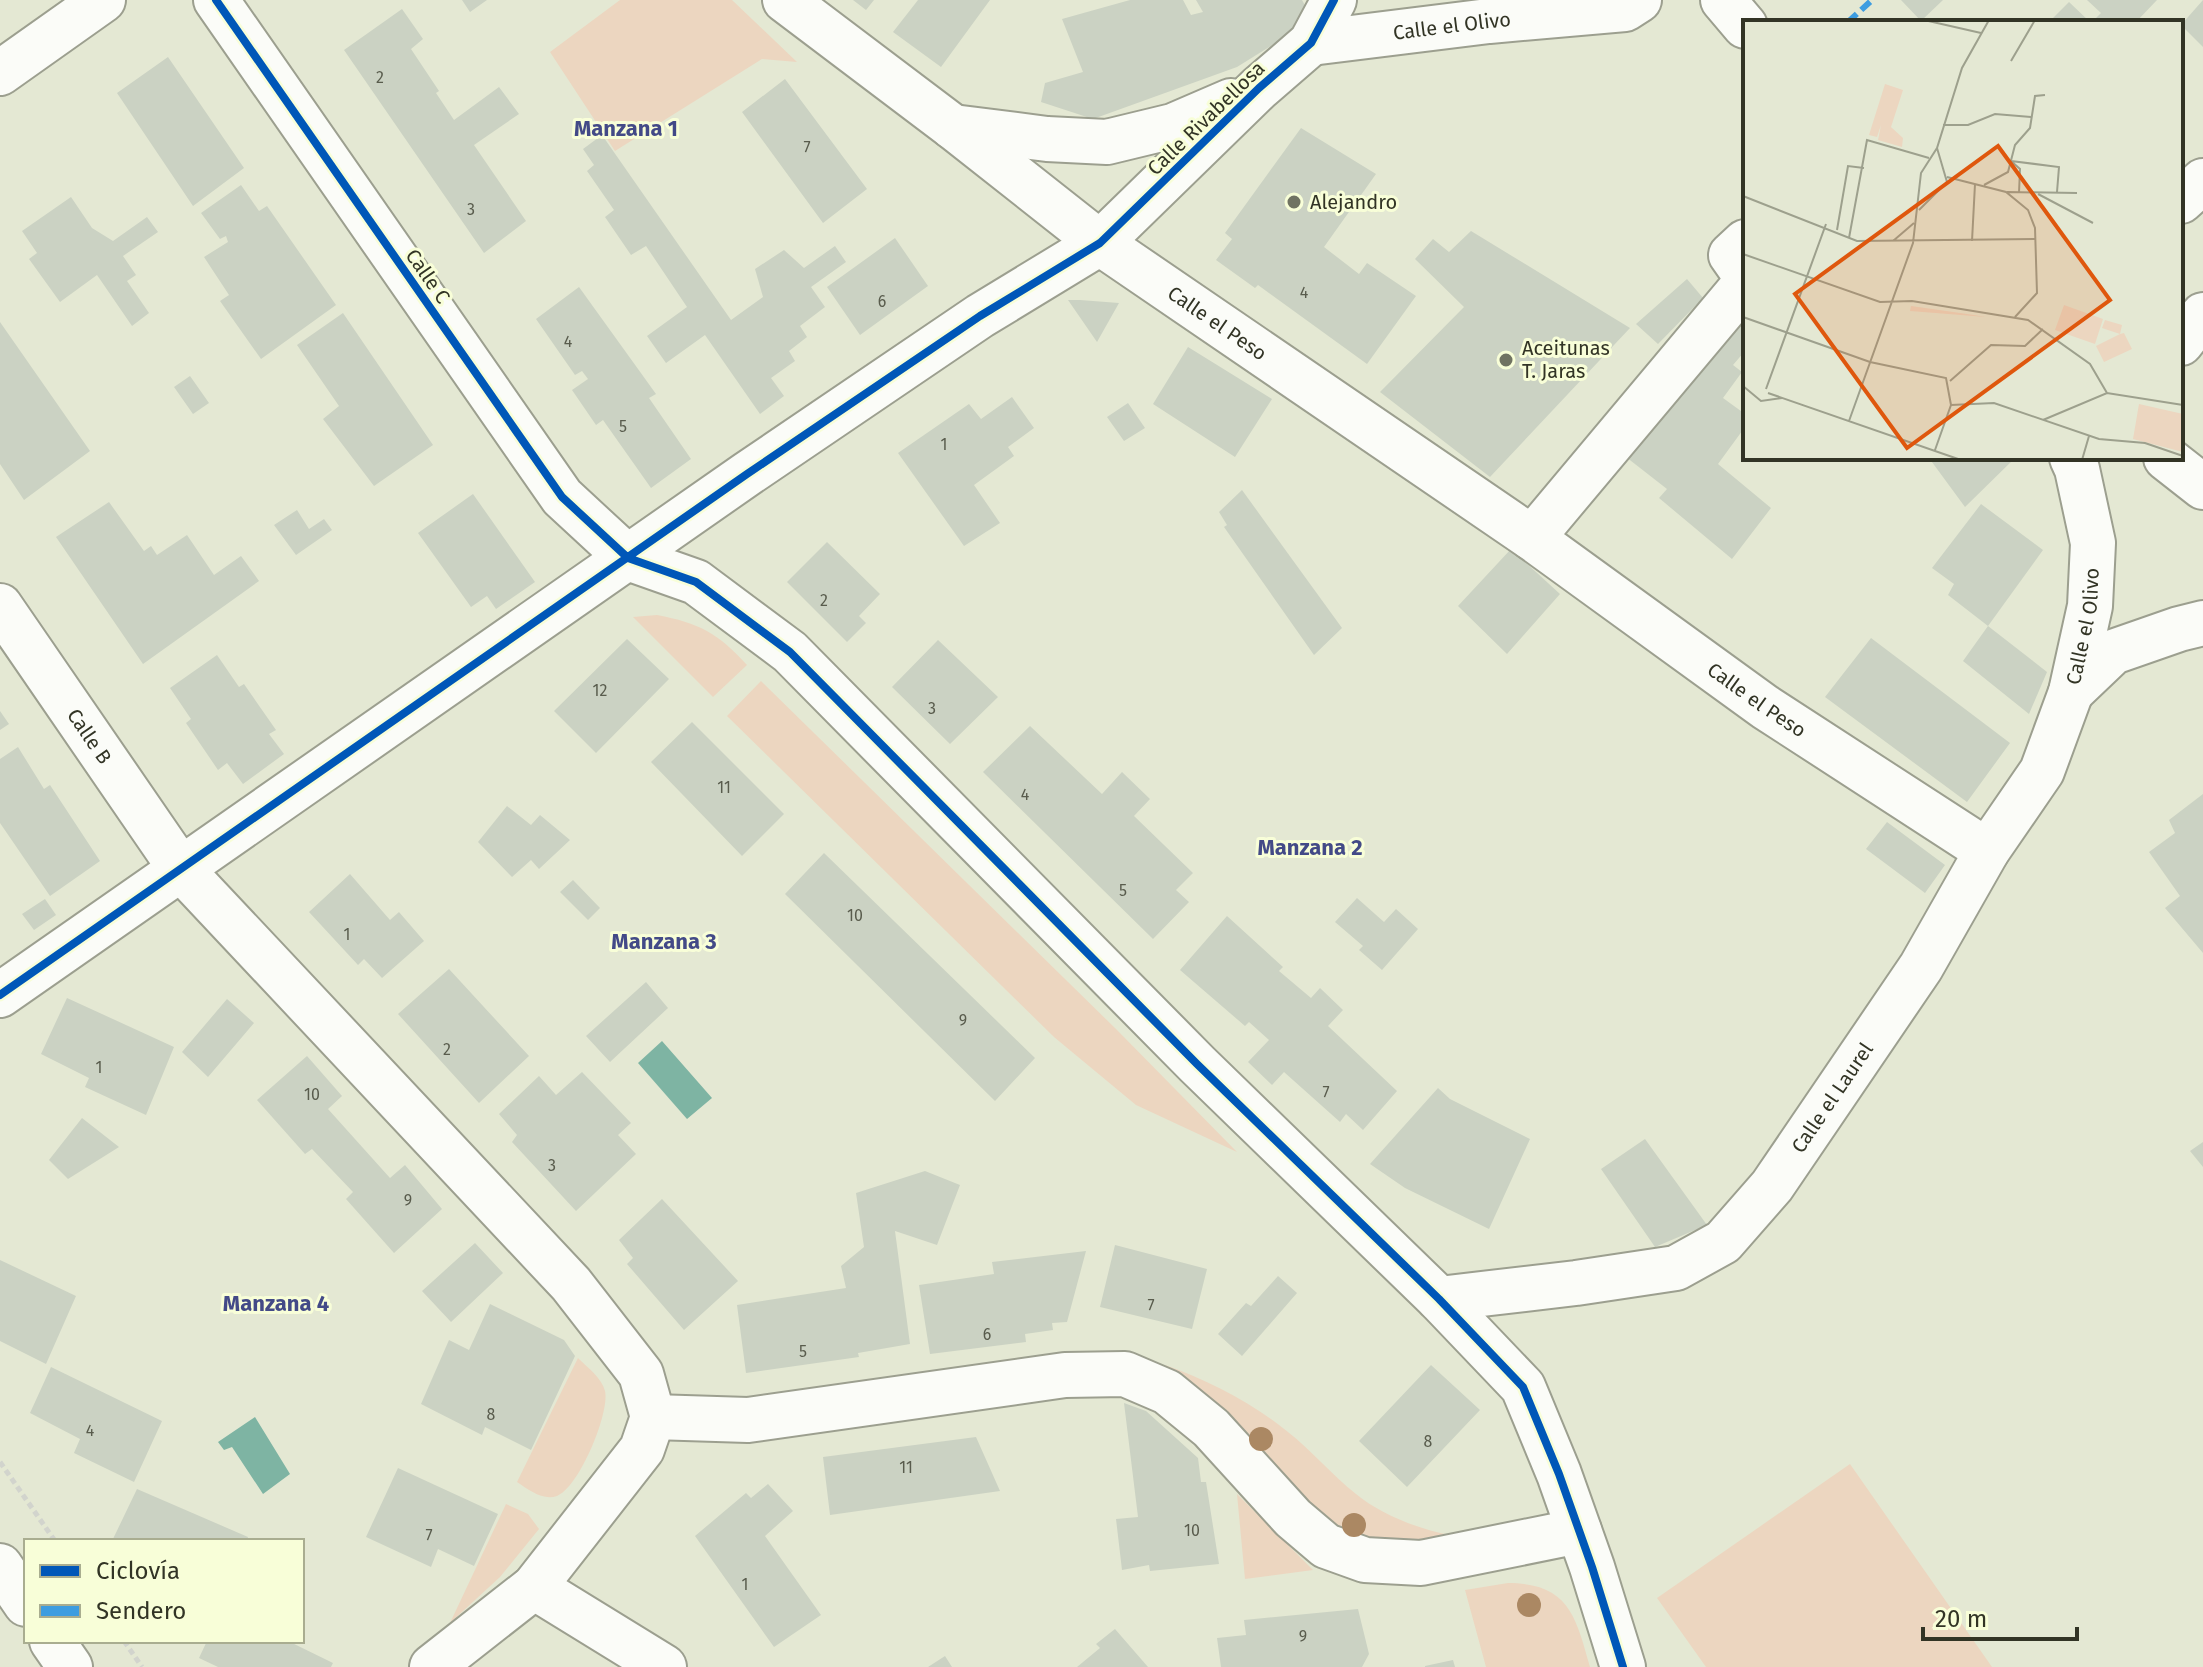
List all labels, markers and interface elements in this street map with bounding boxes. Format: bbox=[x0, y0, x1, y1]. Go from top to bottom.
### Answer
street label: Calle el Olivo bbox=[1392, 7, 1512, 45]
inset map bbox=[1743, 20, 2183, 460]
street label: Calle Rivabellosa bbox=[1142, 56, 1270, 180]
house number: 2 bbox=[376, 68, 384, 87]
district label: Manzana 1 bbox=[574, 115, 678, 142]
house number: 7 bbox=[803, 138, 811, 157]
place label: Alejandro bbox=[1310, 190, 1397, 214]
marker: Alejandro bbox=[1285, 193, 1303, 211]
house number: 3 bbox=[467, 200, 475, 219]
street label: Calle C bbox=[401, 244, 455, 308]
street label: Calle el Peso bbox=[1163, 281, 1271, 365]
house number: 4 bbox=[1300, 283, 1309, 302]
house number: 6 bbox=[878, 292, 886, 311]
house number: 4 bbox=[564, 332, 573, 351]
place label: Aceitunas T. Jaras bbox=[1522, 336, 1610, 383]
marker: Aceitunas T. Jaras bbox=[1497, 351, 1515, 369]
house number: 5 bbox=[619, 417, 627, 436]
house number: 1 bbox=[941, 435, 947, 454]
street label: Calle el Olivo bbox=[2061, 567, 2104, 687]
house number: 2 bbox=[820, 591, 828, 610]
street label: Calle el Peso bbox=[1703, 657, 1811, 742]
house number: 12 bbox=[593, 681, 607, 700]
house number: 3 bbox=[928, 699, 936, 718]
street label: Calle B bbox=[62, 704, 117, 768]
house number: 11 bbox=[717, 778, 731, 797]
house number: 4 bbox=[1021, 785, 1030, 804]
district label: Manzana 2 bbox=[1257, 834, 1363, 861]
house number: 5 bbox=[1119, 881, 1127, 900]
house number: 10 bbox=[847, 906, 863, 925]
house number: 1 bbox=[344, 925, 350, 944]
district label: Manzana 3 bbox=[611, 928, 717, 955]
house number: 9 bbox=[959, 1011, 967, 1030]
street label: Calle el Laurel bbox=[1786, 1038, 1878, 1157]
house number: 2 bbox=[443, 1040, 451, 1059]
house number: 1 bbox=[96, 1058, 102, 1077]
house number: 7 bbox=[1322, 1083, 1330, 1102]
house number: 10 bbox=[304, 1085, 320, 1104]
house number: 3 bbox=[548, 1156, 556, 1175]
house number: 9 bbox=[404, 1191, 412, 1210]
district label: Manzana 4 bbox=[223, 1290, 329, 1317]
house number: 7 bbox=[1147, 1296, 1155, 1315]
house number: 6 bbox=[983, 1325, 991, 1344]
house number: 5 bbox=[799, 1342, 807, 1361]
house number: 8 bbox=[487, 1405, 496, 1424]
house number: 4 bbox=[86, 1421, 95, 1440]
house number: 8 bbox=[1424, 1432, 1433, 1451]
house number: 11 bbox=[899, 1458, 913, 1477]
house number: 10 bbox=[1184, 1521, 1200, 1540]
house number: 7 bbox=[425, 1526, 433, 1545]
legend bbox=[24, 1539, 304, 1643]
text: Ciclovía bbox=[96, 1557, 180, 1585]
house number: 1 bbox=[742, 1575, 748, 1594]
scale bar bbox=[1923, 1591, 2077, 1641]
text: Sendero bbox=[96, 1597, 186, 1625]
text: 20 m bbox=[1935, 1605, 1987, 1633]
house number: 9 bbox=[1299, 1627, 1307, 1646]

